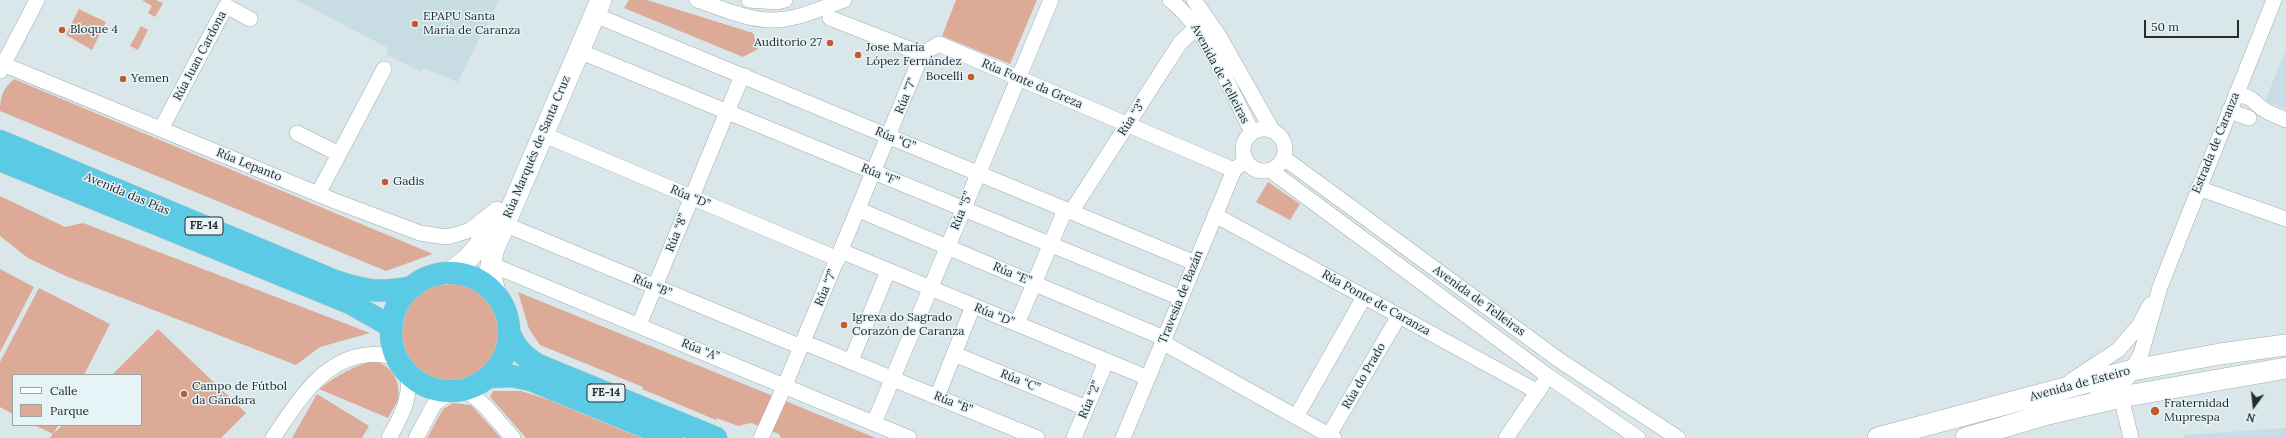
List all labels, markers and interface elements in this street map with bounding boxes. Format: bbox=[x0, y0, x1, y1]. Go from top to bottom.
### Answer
street label: Rúa Juan Cardona bbox=[170, 9, 230, 103]
place label: EPAPU Santa María de Caranza bbox=[423, 10, 520, 38]
scale bar bbox=[2146, 12, 2241, 38]
marker: EPAPU Santa María de Caranza bbox=[410, 19, 420, 29]
text: 50 m bbox=[2151, 19, 2179, 34]
street label: Avenida de Telleiras bbox=[1188, 22, 1252, 126]
place label: Bloque 4 bbox=[70, 23, 118, 37]
marker: Bloque 4 bbox=[57, 25, 67, 35]
place label: Auditorio 27 bbox=[754, 36, 822, 50]
marker: Auditorio 27 bbox=[825, 38, 835, 48]
place label: Jose María López Fernández bbox=[866, 41, 962, 69]
marker: Jose María López Fernández bbox=[853, 50, 863, 60]
street label: Rúa Fonte da Greza bbox=[979, 56, 1085, 112]
place label: Bocelli bbox=[926, 70, 963, 84]
place label: Yemen bbox=[131, 72, 169, 86]
marker: Bocelli bbox=[966, 72, 976, 82]
marker: Yemen bbox=[118, 74, 128, 84]
street label: Rúa Marqués de Santa Cruz bbox=[500, 74, 574, 220]
street label: Rúa "7" bbox=[892, 76, 920, 116]
street label: Estrada de Caranza bbox=[2189, 90, 2243, 196]
street label: Rúa “3” bbox=[1115, 97, 1149, 139]
street label: Rúa “G” bbox=[873, 124, 917, 154]
street label: Rúa Lepanto bbox=[214, 145, 284, 185]
street label: Rúa “F” bbox=[859, 161, 901, 189]
street label: Avenida das Pías bbox=[82, 170, 172, 218]
place label: Gadis bbox=[393, 175, 424, 189]
marker: Gadis bbox=[380, 177, 390, 187]
street label: Rúa “D” bbox=[668, 182, 712, 212]
street label: Rúa “5” bbox=[948, 190, 976, 232]
street label: Rúa “8” bbox=[663, 212, 691, 254]
road number: FE-14 bbox=[185, 217, 223, 235]
street label: Travesía de Bazán bbox=[1156, 248, 1206, 346]
street label: Rúa “E” bbox=[991, 259, 1033, 289]
street label: Avenida de Telleiras bbox=[1430, 263, 1528, 339]
street label: Rúa “7” bbox=[812, 267, 840, 309]
street label: Rúa Ponte de Caranza bbox=[1319, 267, 1433, 339]
street label: Rúa “B” bbox=[631, 271, 673, 301]
street label: Rúa “D” bbox=[972, 300, 1016, 330]
place label: Igrexa do Sagrado Corazón de Caranza bbox=[852, 311, 965, 339]
marker: Igrexa do Sagrado Corazón de Caranza bbox=[839, 320, 849, 330]
street label: Rúa “A” bbox=[679, 336, 721, 364]
street label: Rúa do Prado bbox=[1339, 340, 1389, 412]
street label: Avenida de Esteiro bbox=[2028, 364, 2132, 404]
street label: Rúa “C” bbox=[998, 367, 1042, 395]
legend bbox=[12, 374, 142, 426]
street label: Rúa “2” bbox=[1076, 379, 1104, 421]
place label: Campo de Fútbol da Gándara bbox=[192, 380, 287, 408]
text: Calle bbox=[50, 383, 78, 398]
road number: FE-14 bbox=[587, 384, 625, 402]
north arrow bbox=[2234, 386, 2274, 426]
marker: Campo de Fútbol da Gándara bbox=[179, 389, 189, 399]
street label: Rúa “B” bbox=[932, 389, 974, 417]
place label: Fraternidad Muprespa bbox=[2164, 397, 2229, 425]
text: Parque bbox=[50, 403, 89, 418]
marker: Fraternidad Muprespa bbox=[2149, 405, 2161, 417]
text: N bbox=[2245, 410, 2257, 425]

